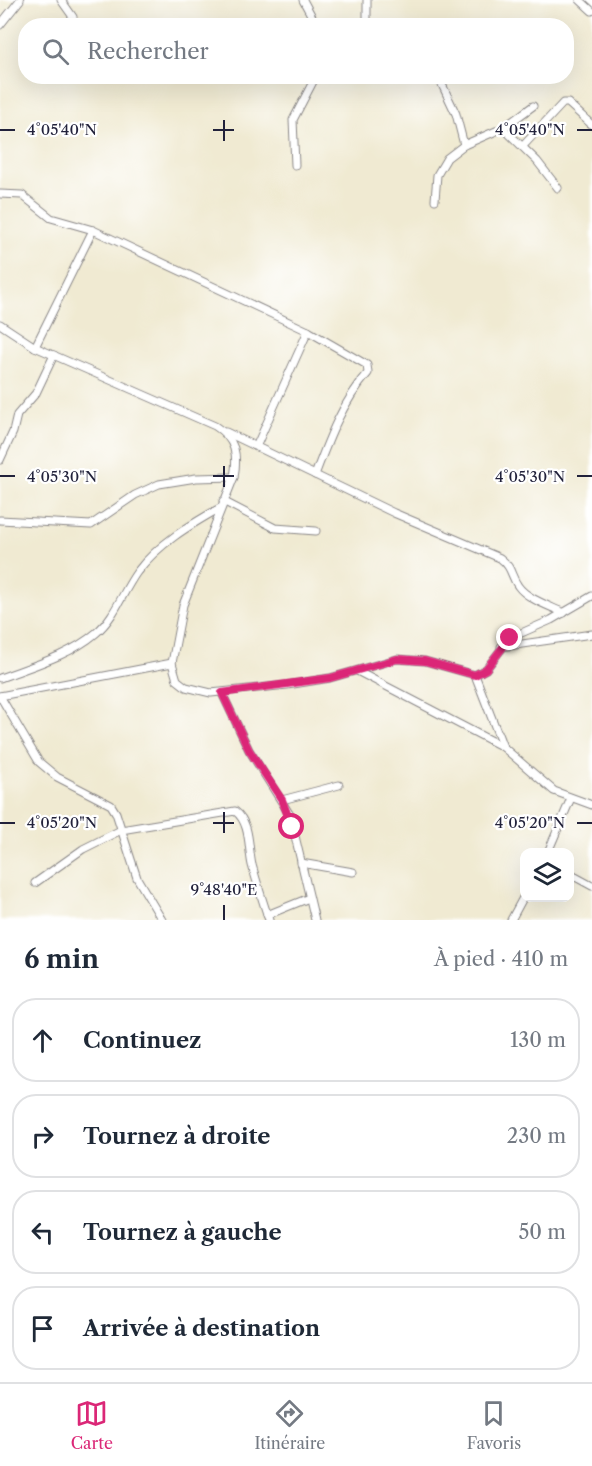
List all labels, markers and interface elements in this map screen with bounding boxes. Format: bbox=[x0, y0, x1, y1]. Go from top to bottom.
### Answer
search box bbox=[18, 18, 574, 84]
icon: search bbox=[39, 35, 72, 68]
text: Rechercher bbox=[87, 38, 209, 65]
text: 4°05'40"N bbox=[27, 120, 97, 139]
text: 4°05'40"N bbox=[495, 120, 565, 139]
text: 4°05'30"N bbox=[27, 467, 97, 486]
text: 4°05'30"N bbox=[495, 467, 565, 486]
route end bbox=[496, 624, 522, 650]
text: 4°05'20"N bbox=[27, 813, 97, 832]
route start bbox=[278, 813, 304, 839]
text: 4°05'20"N bbox=[495, 813, 565, 832]
map controls bbox=[520, 848, 574, 902]
button: layers bbox=[520, 848, 574, 902]
text: 9°48'40"E bbox=[191, 880, 257, 899]
text: 6 min bbox=[24, 943, 99, 975]
text: À pied · 410 m bbox=[434, 947, 568, 971]
icon: ahead bbox=[26, 1024, 59, 1057]
text: Continuez bbox=[83, 1027, 202, 1054]
text: 130 m bbox=[510, 1028, 566, 1052]
icon: right bbox=[26, 1120, 59, 1153]
text: Tournez à droite bbox=[83, 1123, 270, 1150]
text: 230 m bbox=[507, 1124, 566, 1148]
icon: left bbox=[26, 1216, 59, 1249]
text: Tournez à gauche bbox=[83, 1219, 282, 1246]
text: 50 m bbox=[519, 1220, 566, 1244]
icon: arrive bbox=[26, 1312, 59, 1345]
text: Arrivée à destination bbox=[83, 1315, 320, 1342]
tab: Carte bbox=[71, 1397, 113, 1453]
tab: Itinéraire bbox=[254, 1397, 325, 1453]
tab: Favoris bbox=[467, 1397, 521, 1453]

